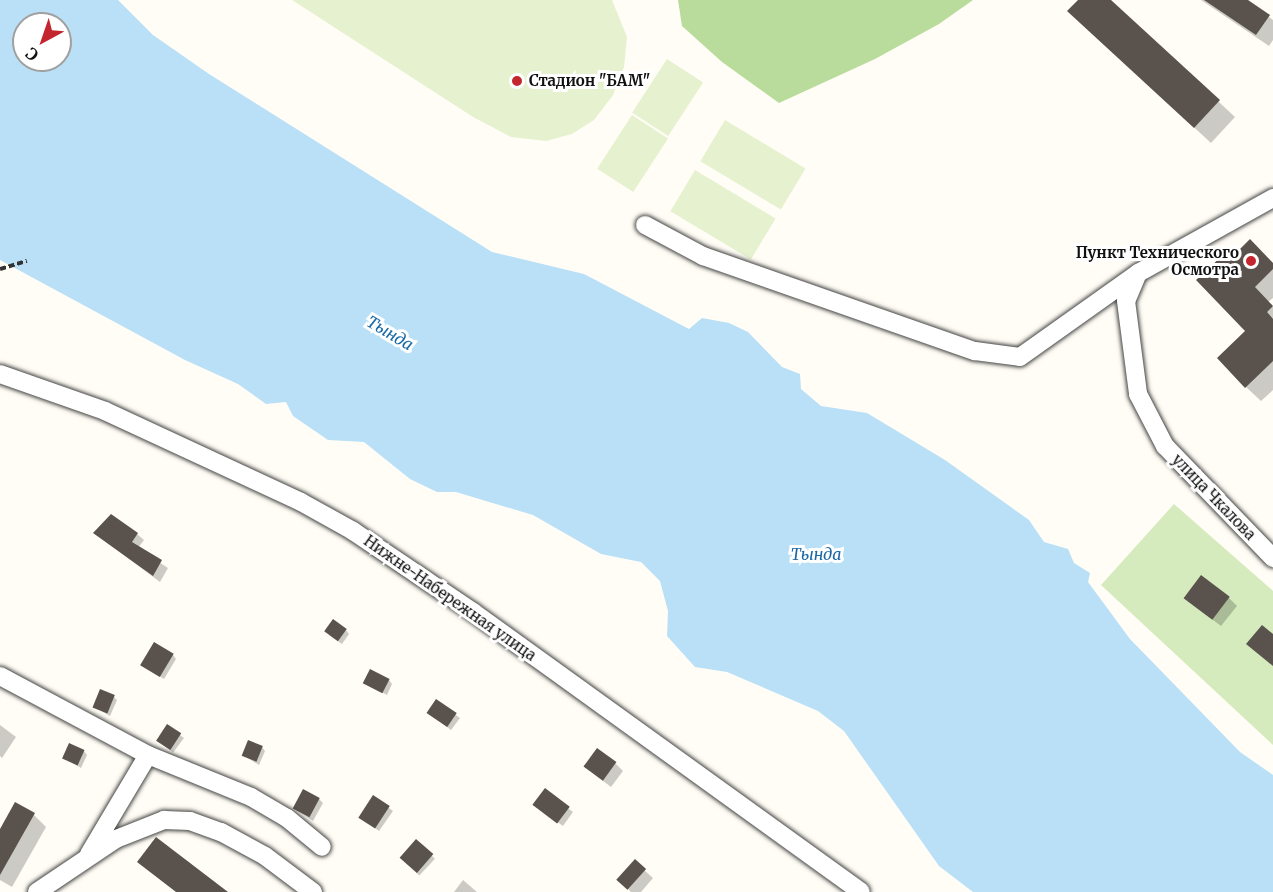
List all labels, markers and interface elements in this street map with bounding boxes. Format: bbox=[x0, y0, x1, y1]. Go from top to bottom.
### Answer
north arrow bbox=[12, 12, 72, 72]
text: С bbox=[21, 43, 42, 65]
place label: Стадион "БАМ" bbox=[529, 72, 650, 90]
marker: Стадион "БАМ" bbox=[510, 74, 524, 88]
place label: Пункт Технического Осмотра bbox=[1076, 243, 1239, 278]
marker: Пункт Технического Осмотра bbox=[1244, 254, 1258, 268]
water label: Тында bbox=[363, 312, 417, 354]
street label: улица Чкалова bbox=[1168, 450, 1260, 544]
street label: Нижне-Набережная улица bbox=[360, 532, 540, 664]
water label: Тында bbox=[791, 544, 841, 564]

